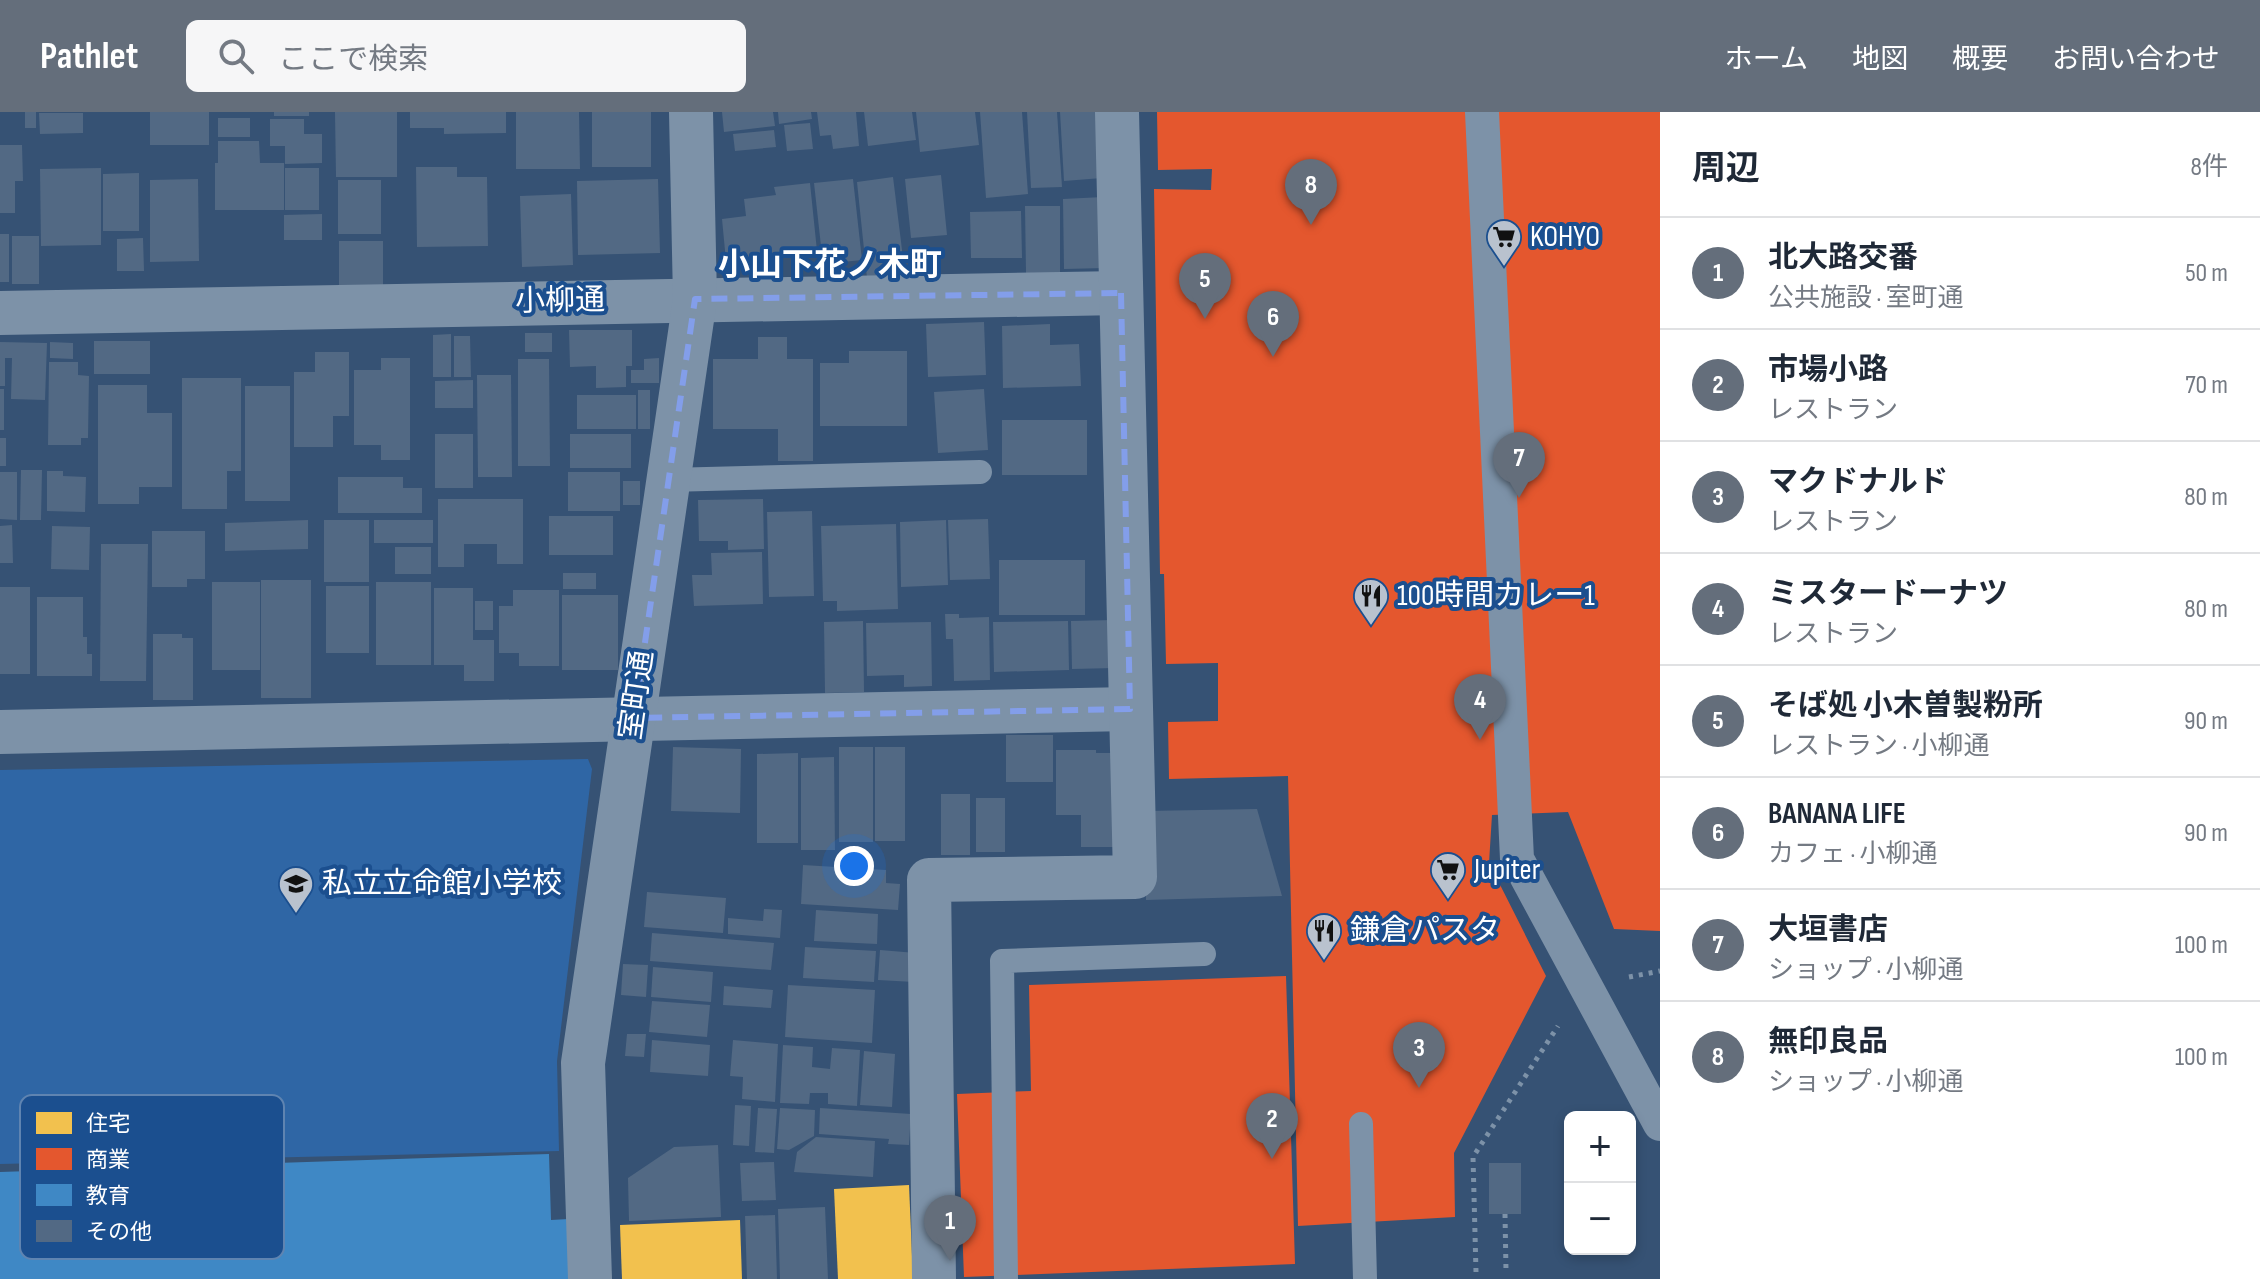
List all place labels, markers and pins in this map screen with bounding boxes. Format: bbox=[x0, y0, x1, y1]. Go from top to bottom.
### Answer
pin: 8 bbox=[1285, 159, 1337, 225]
supermarket icon: KOHYO bbox=[1485, 218, 1523, 268]
place label: KOHYO bbox=[1530, 219, 1600, 255]
pin: 5 bbox=[1179, 253, 1231, 319]
pin: 6 bbox=[1247, 291, 1299, 357]
pin: 7 bbox=[1493, 432, 1545, 498]
restaurant icon: 100時間カレー1 bbox=[1352, 577, 1390, 627]
place label: 100時間カレー1 bbox=[1397, 578, 1595, 614]
pin: 4 bbox=[1454, 674, 1506, 740]
supermarket icon: Jupiter bbox=[1429, 851, 1467, 901]
place label: Jupiter bbox=[1473, 852, 1541, 888]
school or university icon: 私立立命館小学校 bbox=[277, 865, 315, 915]
place label: 私立立命館小学校 bbox=[322, 866, 562, 902]
restaurant icon: 鎌倉パスタ bbox=[1305, 912, 1343, 962]
place label: 鎌倉パスタ bbox=[1350, 913, 1500, 949]
pin: 3 bbox=[1393, 1022, 1445, 1088]
pin: 2 bbox=[1246, 1093, 1298, 1159]
pin: 1 bbox=[924, 1195, 976, 1261]

